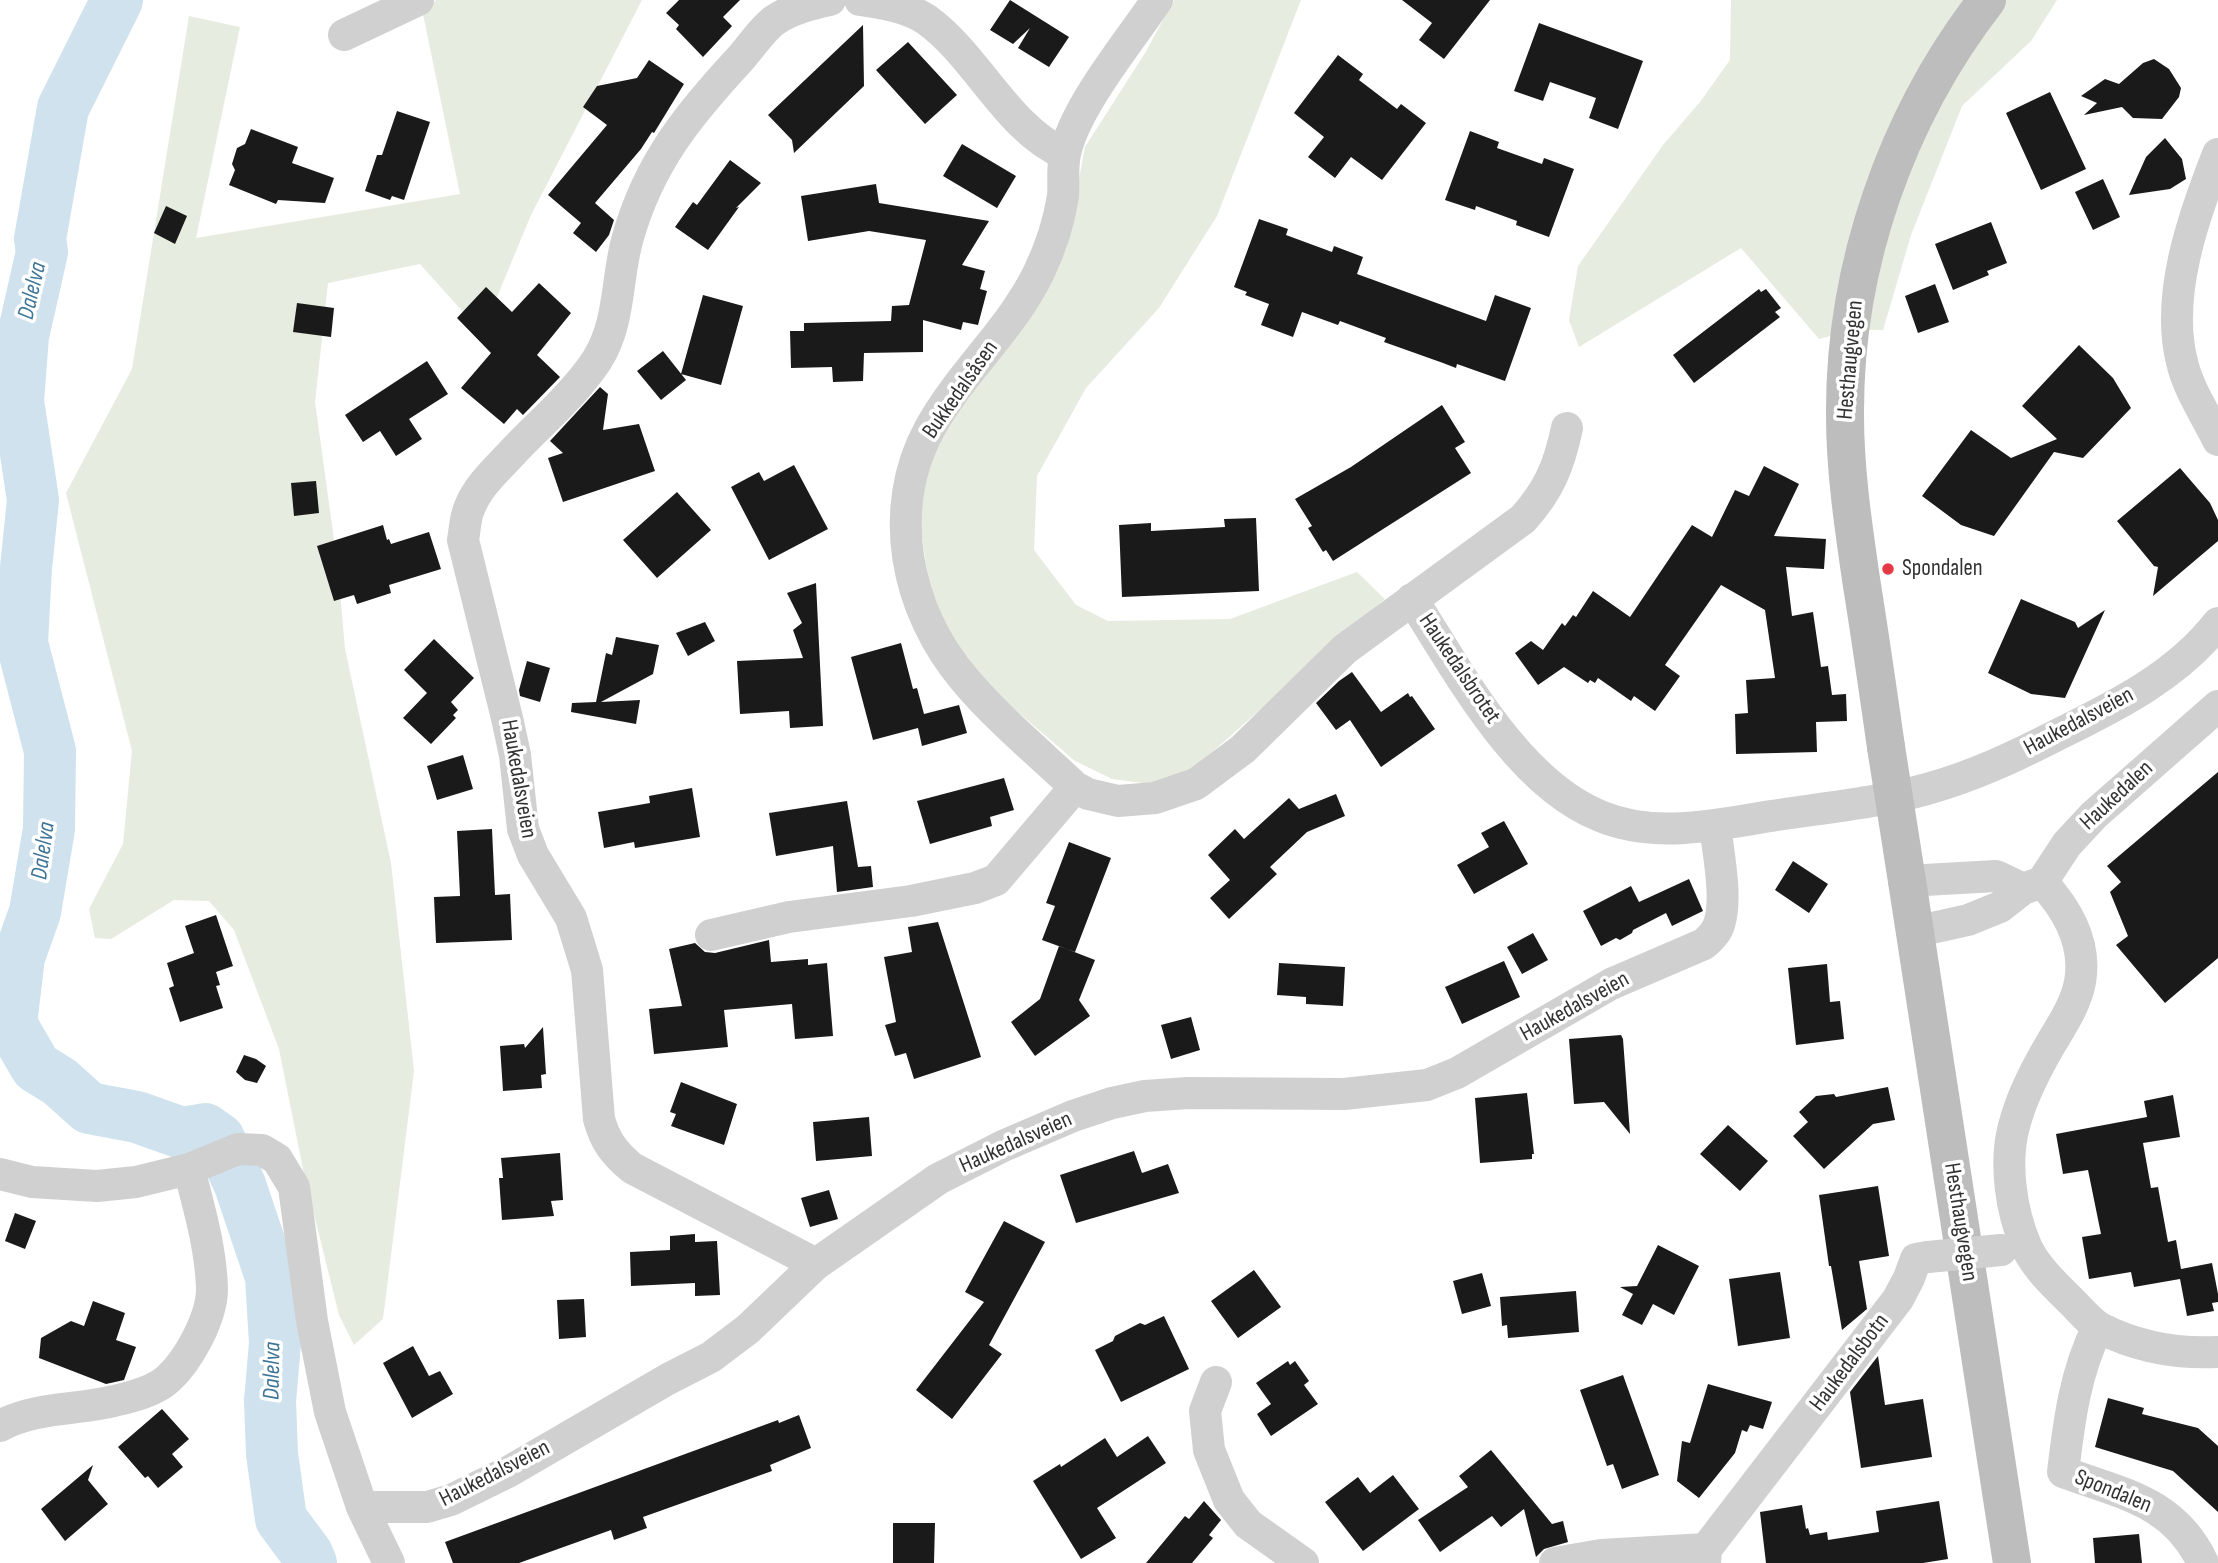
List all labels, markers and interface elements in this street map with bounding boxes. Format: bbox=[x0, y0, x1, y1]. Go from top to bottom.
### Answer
water label: Dalelva bbox=[12, 260, 54, 322]
street label: Hesthaugvegen bbox=[1832, 299, 1870, 421]
street label: Bukkedalsåsen bbox=[917, 336, 1005, 444]
place label: Spondalen bbox=[1902, 555, 1983, 583]
marker: Spondalen bbox=[1880, 561, 1896, 577]
street label: Haukedalsbrotet bbox=[1412, 609, 1506, 729]
street label: Haukedalsveien bbox=[2020, 682, 2138, 762]
street label: Haukedalsveien bbox=[494, 717, 542, 841]
street label: Haukedalen bbox=[2075, 755, 2159, 837]
water label: Dalelva bbox=[26, 820, 62, 882]
street label: Haukedalsveien bbox=[1516, 966, 1634, 1048]
street label: Haukedalsveien bbox=[956, 1106, 1076, 1180]
street label: Hesthaugvegen bbox=[1937, 1161, 1983, 1283]
street label: Haukedalsbotn bbox=[1804, 1309, 1896, 1417]
water label: Dalelva bbox=[258, 1342, 288, 1400]
street label: Haukedalsveien bbox=[435, 1434, 555, 1514]
street label: Spondalen bbox=[2070, 1464, 2156, 1520]

